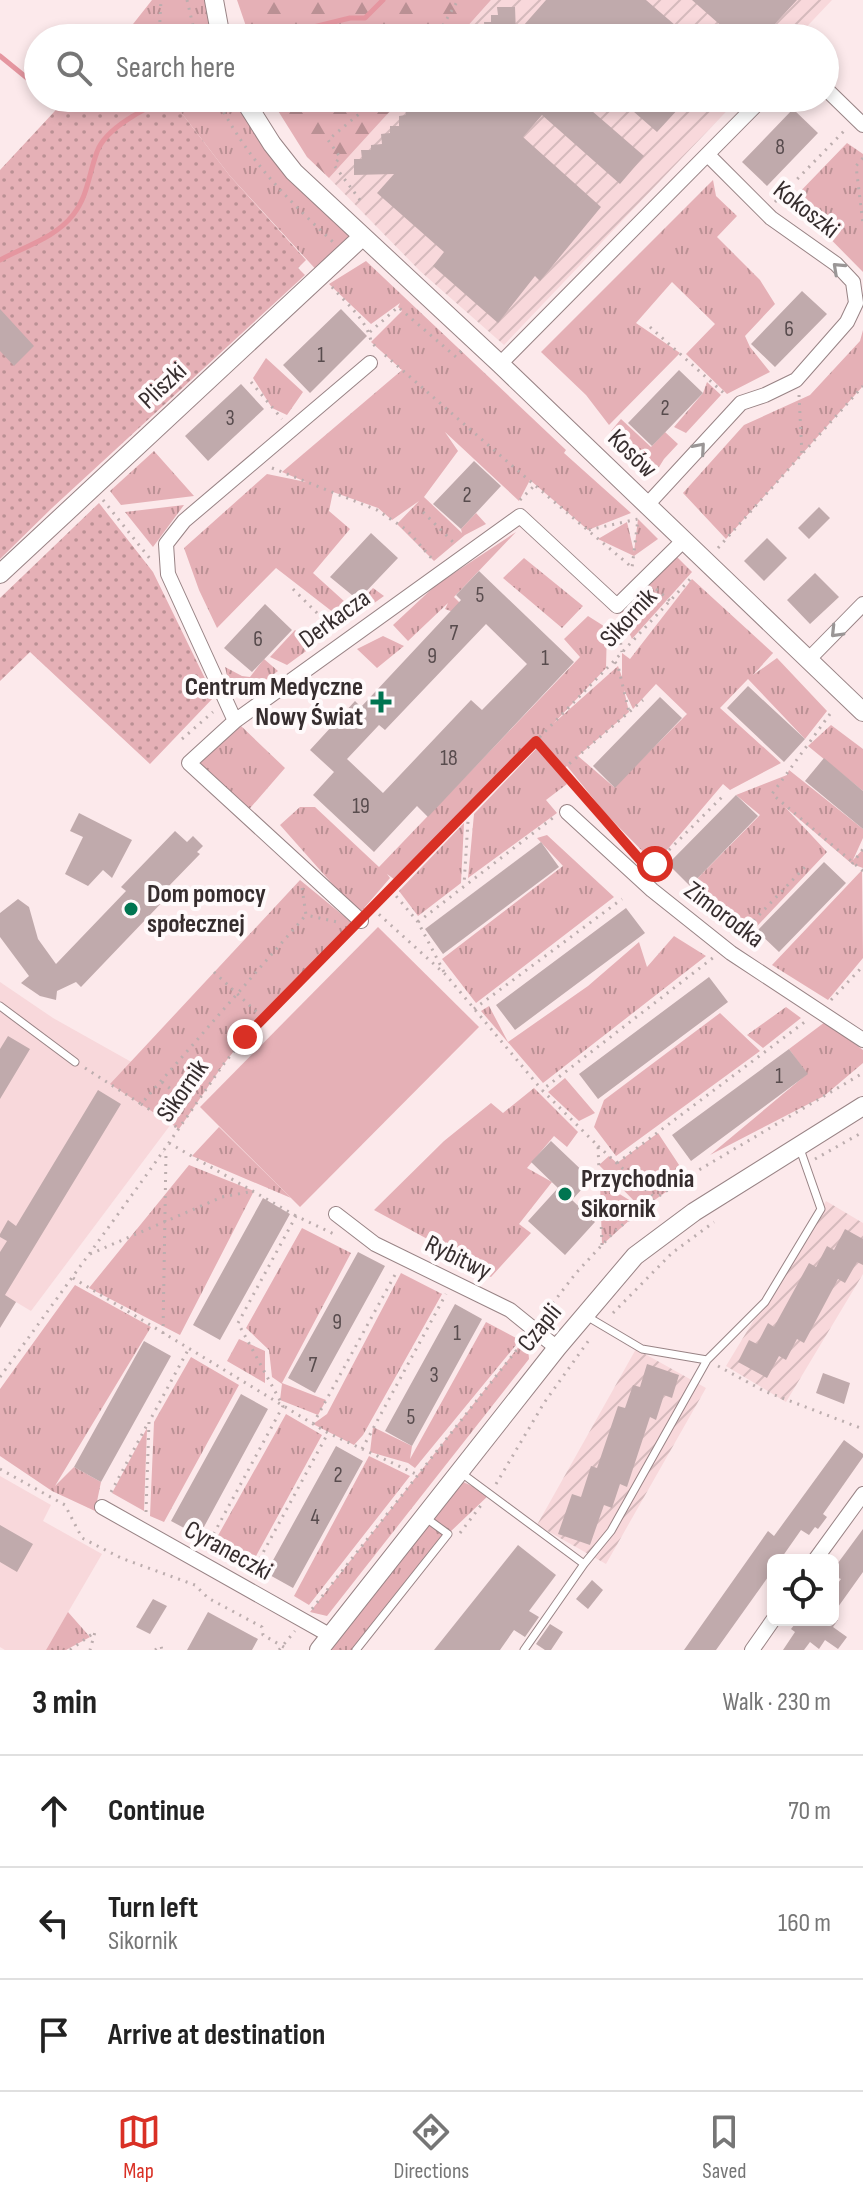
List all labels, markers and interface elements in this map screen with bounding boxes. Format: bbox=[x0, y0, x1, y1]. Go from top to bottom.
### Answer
search box bbox=[24, 24, 839, 112]
icon: search bbox=[52, 46, 96, 90]
text: Search here bbox=[116, 50, 235, 86]
house number: 8 bbox=[775, 134, 785, 161]
street label: Kokoszki bbox=[767, 175, 845, 245]
one-way arrow bbox=[833, 264, 848, 278]
house number: 6 bbox=[784, 316, 794, 343]
house number: 1 bbox=[317, 342, 325, 369]
street label: Pliszki bbox=[133, 356, 193, 416]
house number: 2 bbox=[660, 395, 670, 422]
house number: 3 bbox=[225, 405, 235, 432]
street label: Kosów bbox=[601, 423, 663, 485]
one-way arrow bbox=[690, 442, 705, 457]
house number: 2 bbox=[462, 482, 472, 509]
house number: 5 bbox=[476, 582, 485, 609]
street label: Sikornik bbox=[594, 582, 664, 654]
street label: Derkacza bbox=[293, 583, 377, 655]
house number: 7 bbox=[450, 620, 459, 647]
one-way arrow bbox=[830, 623, 845, 637]
house number: 6 bbox=[253, 626, 263, 653]
house number: 9 bbox=[427, 643, 437, 670]
house number: 1 bbox=[541, 645, 549, 672]
place label: Centrum Medyczne Nowy Świat bbox=[185, 672, 363, 733]
marker: Centrum Medyczne Nowy Świat bbox=[370, 691, 392, 713]
house number: 18 bbox=[440, 745, 458, 772]
house number: 19 bbox=[352, 793, 370, 820]
route start bbox=[637, 846, 673, 882]
street label: Zimorodka bbox=[678, 875, 770, 955]
place label: Dom pomocy społecznej bbox=[147, 879, 266, 940]
marker: Dom pomocy społecznej bbox=[122, 900, 140, 918]
route end bbox=[227, 1019, 263, 1055]
street label: Sikornik bbox=[150, 1054, 216, 1128]
house number: 1 bbox=[775, 1063, 783, 1090]
place label: Przychodnia Sikornik bbox=[581, 1164, 694, 1225]
marker: Przychodnia Sikornik bbox=[556, 1185, 574, 1203]
street label: Rybitwy bbox=[420, 1229, 496, 1287]
street label: Czapli bbox=[511, 1298, 569, 1358]
house number: 9 bbox=[332, 1309, 342, 1336]
house number: 1 bbox=[453, 1320, 461, 1347]
house number: 7 bbox=[309, 1352, 318, 1379]
house number: 3 bbox=[429, 1362, 439, 1389]
house number: 5 bbox=[407, 1404, 416, 1431]
house number: 2 bbox=[333, 1462, 343, 1489]
house number: 4 bbox=[310, 1504, 320, 1531]
street label: Cyraneczki bbox=[179, 1514, 277, 1588]
map controls bbox=[767, 1554, 839, 1626]
button: locate bbox=[767, 1554, 839, 1626]
text: 3 min bbox=[32, 1682, 97, 1723]
text: Walk · 230 m bbox=[722, 1687, 831, 1718]
icon: ahead bbox=[32, 1789, 76, 1833]
text: Continue bbox=[108, 1793, 205, 1829]
text: 70 m bbox=[788, 1796, 831, 1827]
text: Turn left bbox=[108, 1890, 198, 1926]
icon: left bbox=[32, 1901, 76, 1945]
text: 160 m bbox=[778, 1908, 831, 1939]
text: Sikornik bbox=[108, 1926, 178, 1957]
icon: arrive bbox=[32, 2013, 76, 2057]
text: Arrive at destination bbox=[108, 2017, 325, 2053]
tab: Map bbox=[117, 2110, 161, 2185]
tab: Directions bbox=[394, 2110, 469, 2185]
tab: Saved bbox=[702, 2110, 746, 2185]

